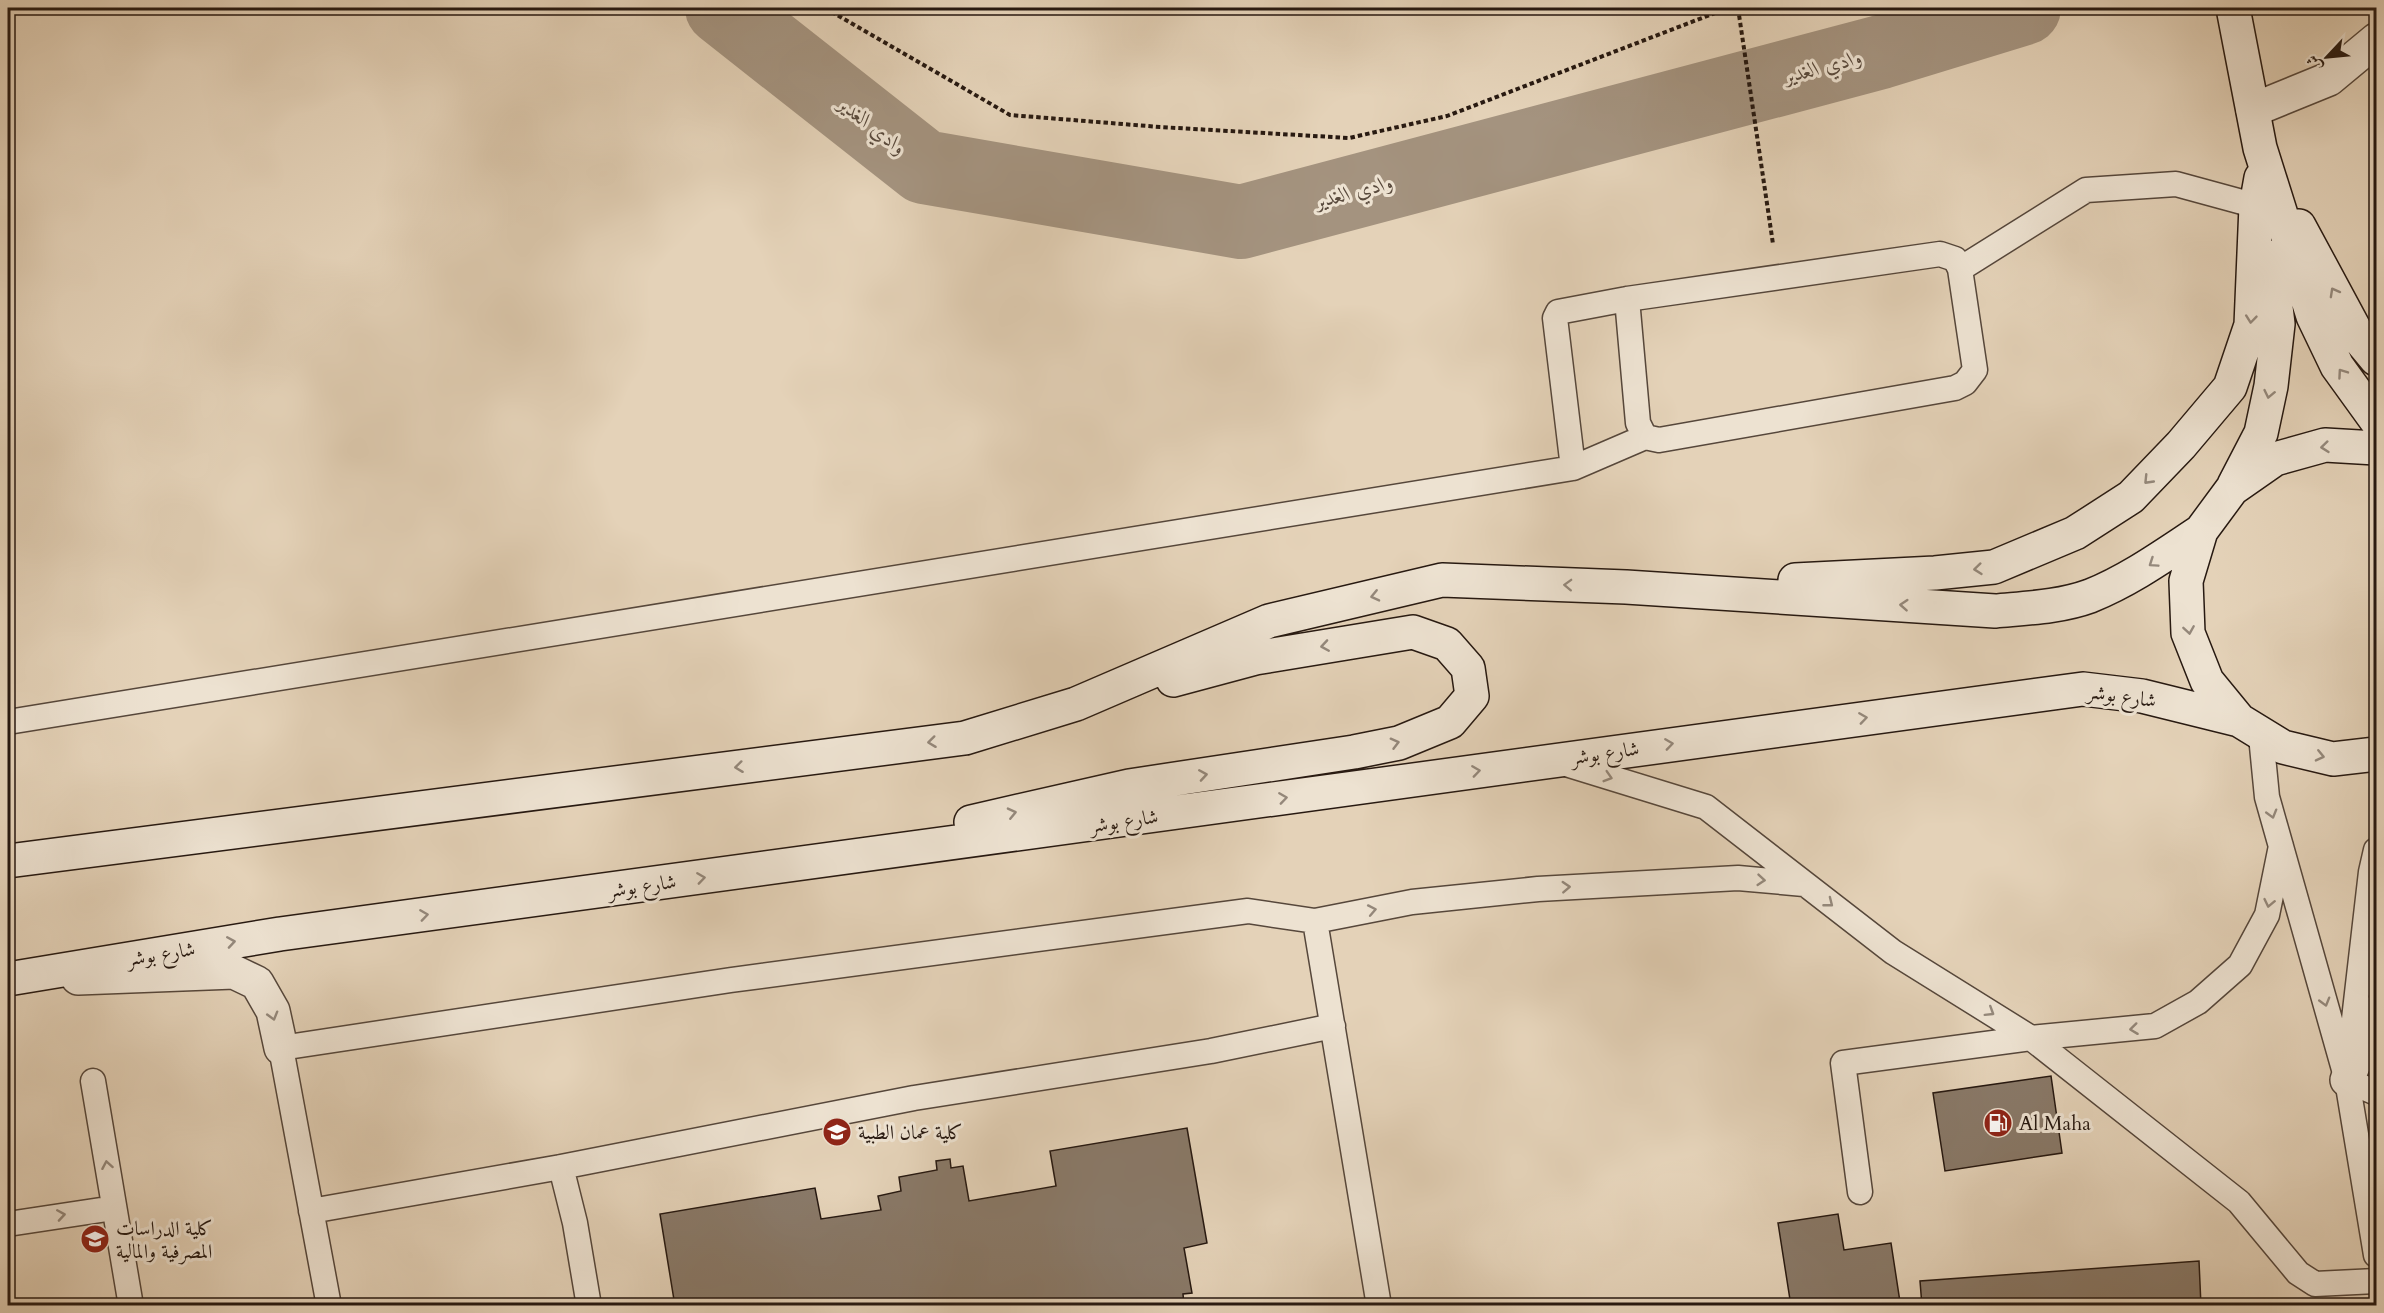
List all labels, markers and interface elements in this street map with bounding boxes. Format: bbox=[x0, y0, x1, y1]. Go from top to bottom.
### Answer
north arrow bbox=[2297, 27, 2357, 87]
water label: وادي الغدير bbox=[1779, 43, 1866, 93]
text: ش bbox=[2301, 51, 2328, 75]
water label: وادي الغدير bbox=[829, 89, 913, 163]
water label: وادي الغدير bbox=[1310, 168, 1397, 218]
one-way arrow bbox=[2330, 288, 2341, 298]
one-way arrow bbox=[2245, 315, 2258, 324]
one-way arrow bbox=[2338, 369, 2349, 380]
one-way arrow bbox=[2263, 389, 2276, 399]
one-way arrow bbox=[2320, 440, 2330, 452]
one-way arrow bbox=[2144, 473, 2155, 483]
one-way arrow bbox=[2148, 556, 2159, 567]
one-way arrow bbox=[1973, 562, 1982, 575]
one-way arrow bbox=[1563, 578, 1572, 591]
one-way arrow bbox=[1370, 588, 1380, 601]
one-way arrow bbox=[1900, 598, 1909, 611]
one-way arrow bbox=[2183, 625, 2195, 634]
one-way arrow bbox=[1320, 639, 1330, 652]
street label: شارع بوشر bbox=[2084, 678, 2158, 718]
one-way arrow bbox=[1858, 713, 1867, 725]
one-way arrow bbox=[928, 735, 937, 748]
street label: شارع بوشر bbox=[1567, 735, 1641, 775]
one-way arrow bbox=[1389, 738, 1400, 750]
one-way arrow bbox=[1665, 739, 1674, 751]
one-way arrow bbox=[2315, 748, 2325, 761]
one-way arrow bbox=[734, 760, 743, 773]
one-way arrow bbox=[1472, 765, 1481, 777]
one-way arrow bbox=[1198, 769, 1207, 781]
one-way arrow bbox=[1602, 770, 1613, 782]
one-way arrow bbox=[1279, 793, 1288, 805]
street label: شارع بوشر bbox=[1086, 803, 1160, 843]
one-way arrow bbox=[1006, 807, 1016, 820]
one-way arrow bbox=[2265, 808, 2277, 819]
street label: شارع بوشر bbox=[604, 868, 678, 908]
one-way arrow bbox=[696, 873, 705, 885]
one-way arrow bbox=[1756, 873, 1765, 886]
one-way arrow bbox=[1561, 881, 1570, 894]
one-way arrow bbox=[1822, 895, 1833, 906]
one-way arrow bbox=[2263, 898, 2276, 908]
one-way arrow bbox=[1367, 904, 1377, 917]
one-way arrow bbox=[419, 909, 429, 922]
street label: شارع بوشر bbox=[123, 935, 198, 977]
one-way arrow bbox=[226, 937, 236, 949]
one-way arrow bbox=[2318, 996, 2330, 1007]
one-way arrow bbox=[1984, 1005, 1994, 1017]
one-way arrow bbox=[266, 1010, 278, 1021]
one-way arrow bbox=[2130, 1022, 2139, 1034]
fuel station icon: Al Maha bbox=[1982, 1107, 2014, 1139]
place label: Al Maha bbox=[2019, 1110, 2091, 1137]
school or university icon: كلية عمان الطبية bbox=[821, 1116, 853, 1148]
place label: كلية عمان الطبية bbox=[858, 1119, 963, 1146]
one-way arrow bbox=[101, 1160, 114, 1170]
one-way arrow bbox=[56, 1210, 65, 1222]
place label: كلية الدراسات المصرفية والمالية bbox=[116, 1215, 213, 1265]
school or university icon: كلية الدراسات المصرفية والمالية bbox=[79, 1223, 111, 1255]

